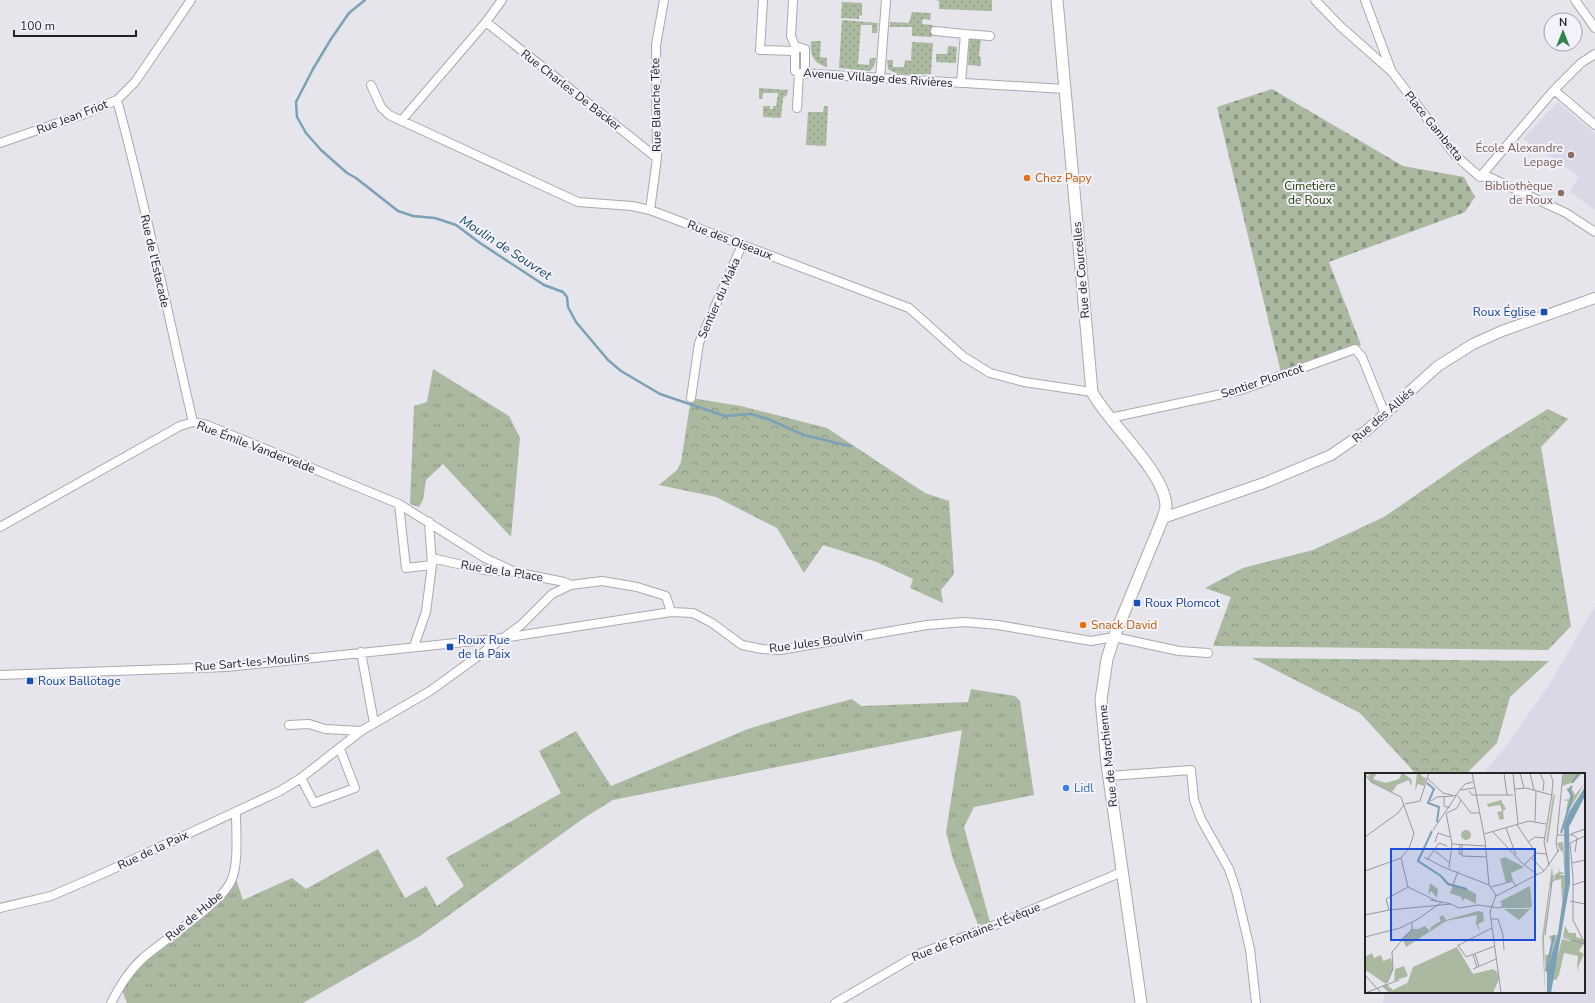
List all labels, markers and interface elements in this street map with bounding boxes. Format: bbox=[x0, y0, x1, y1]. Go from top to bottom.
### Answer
scale bar bbox=[14, 12, 136, 38]
north arrow bbox=[1543, 12, 1583, 52]
text: N bbox=[1559, 15, 1567, 30]
text: 100 m bbox=[20, 18, 55, 34]
street label: Rue Charles De Backer bbox=[517, 46, 625, 135]
street label: Rue Blanche Tête bbox=[647, 58, 665, 152]
street label: Avenue Village des Rivières bbox=[803, 65, 953, 91]
street label: Place Gambetta bbox=[1401, 88, 1467, 164]
street label: Rue Jean Friot bbox=[34, 96, 111, 138]
place label: École Alexandre Lepage bbox=[1475, 140, 1563, 170]
marker: École Alexandre Lepage bbox=[1566, 150, 1576, 160]
place label: Chez Papy bbox=[1035, 170, 1092, 186]
marker: Chez Papy bbox=[1022, 173, 1032, 183]
park label: Cimetière de Roux bbox=[1284, 178, 1336, 208]
place label: Bibliothèque de Roux bbox=[1485, 178, 1554, 208]
marker: Bibliothèque de Roux bbox=[1556, 188, 1566, 198]
water label: Moulin de Souvret bbox=[456, 211, 555, 285]
street label: Rue de l'Estacade bbox=[137, 213, 173, 309]
street label: Rue des Oiseaux bbox=[685, 216, 776, 264]
street label: Rue de Courcelles bbox=[1069, 221, 1093, 319]
street label: Sentier du Maka bbox=[694, 255, 744, 341]
place label: Roux Église bbox=[1473, 304, 1536, 320]
marker: Roux Église bbox=[1539, 307, 1549, 317]
street label: Sentier Plomcot bbox=[1219, 360, 1306, 402]
street label: Rue des Alliés bbox=[1349, 383, 1418, 446]
street label: Rue Émile Vandervelde bbox=[195, 417, 317, 477]
street label: Rue de la Place bbox=[460, 557, 544, 585]
place label: Roux Plomcot bbox=[1145, 595, 1221, 611]
marker: Roux Plomcot bbox=[1132, 598, 1142, 608]
place label: Snack David bbox=[1091, 617, 1157, 633]
marker: Snack David bbox=[1078, 620, 1088, 630]
street label: Rue Jules Boulvin bbox=[768, 628, 864, 656]
place label: Roux Rue de la Paix bbox=[458, 632, 511, 662]
marker: Roux Rue de la Paix bbox=[445, 642, 455, 652]
street label: Rue Sart-les-Moulins bbox=[194, 649, 310, 675]
place label: Roux Ballotage bbox=[38, 673, 121, 689]
marker: Roux Ballotage bbox=[25, 676, 35, 686]
street label: Rue de Marchienne bbox=[1095, 704, 1121, 808]
inset map bbox=[1365, 773, 1585, 993]
place label: Lidl bbox=[1074, 780, 1094, 796]
marker: Lidl bbox=[1061, 783, 1071, 793]
street label: Rue de la Paix bbox=[115, 826, 192, 873]
street label: Rue de Hube bbox=[162, 887, 226, 945]
street label: Rue de Fontaine-l'Évêque bbox=[909, 899, 1043, 965]

